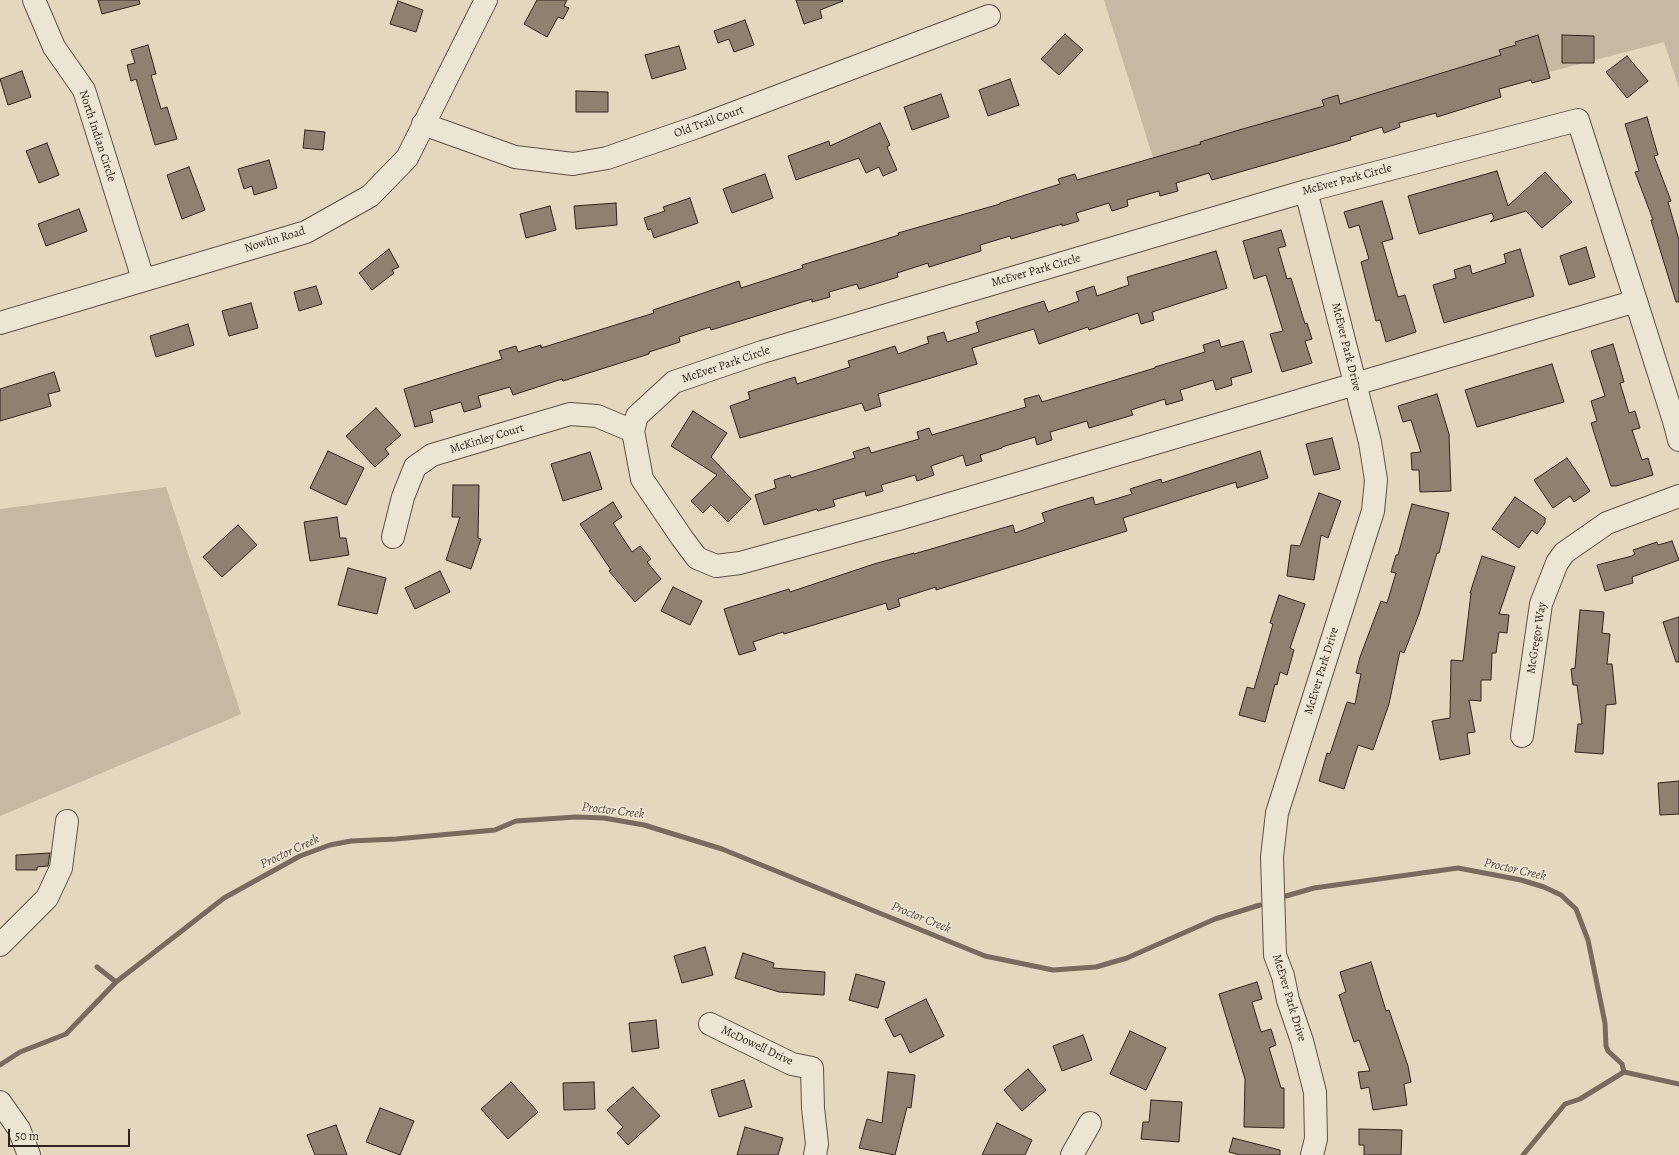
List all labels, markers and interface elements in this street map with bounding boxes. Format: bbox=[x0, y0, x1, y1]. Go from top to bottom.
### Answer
street label: North Indian Circle bbox=[75, 88, 119, 184]
street label: Old Trail Court bbox=[672, 103, 746, 141]
street label: McEver Park Circle bbox=[1301, 161, 1393, 199]
street label: Nowlin Road bbox=[243, 224, 307, 256]
street label: McEver Park Circle bbox=[990, 251, 1082, 291]
street label: McEver Park Drive bbox=[1328, 301, 1364, 393]
street label: McEver Park Circle bbox=[680, 343, 772, 387]
street label: McKinley Court bbox=[448, 421, 526, 457]
street label: McGregor Way bbox=[1524, 601, 1550, 675]
street label: McEver Park Drive bbox=[1302, 626, 1342, 716]
water label: Proctor Creek bbox=[581, 799, 645, 823]
water label: Proctor Creek bbox=[258, 832, 322, 872]
water label: Proctor Creek bbox=[1482, 855, 1548, 885]
water label: Proctor Creek bbox=[889, 899, 953, 937]
street label: McEver Park Drive bbox=[1269, 953, 1309, 1043]
street label: McDowell Drive bbox=[719, 1023, 795, 1069]
scale bar bbox=[10, 1121, 132, 1147]
text: 50 m bbox=[15, 1128, 39, 1144]

